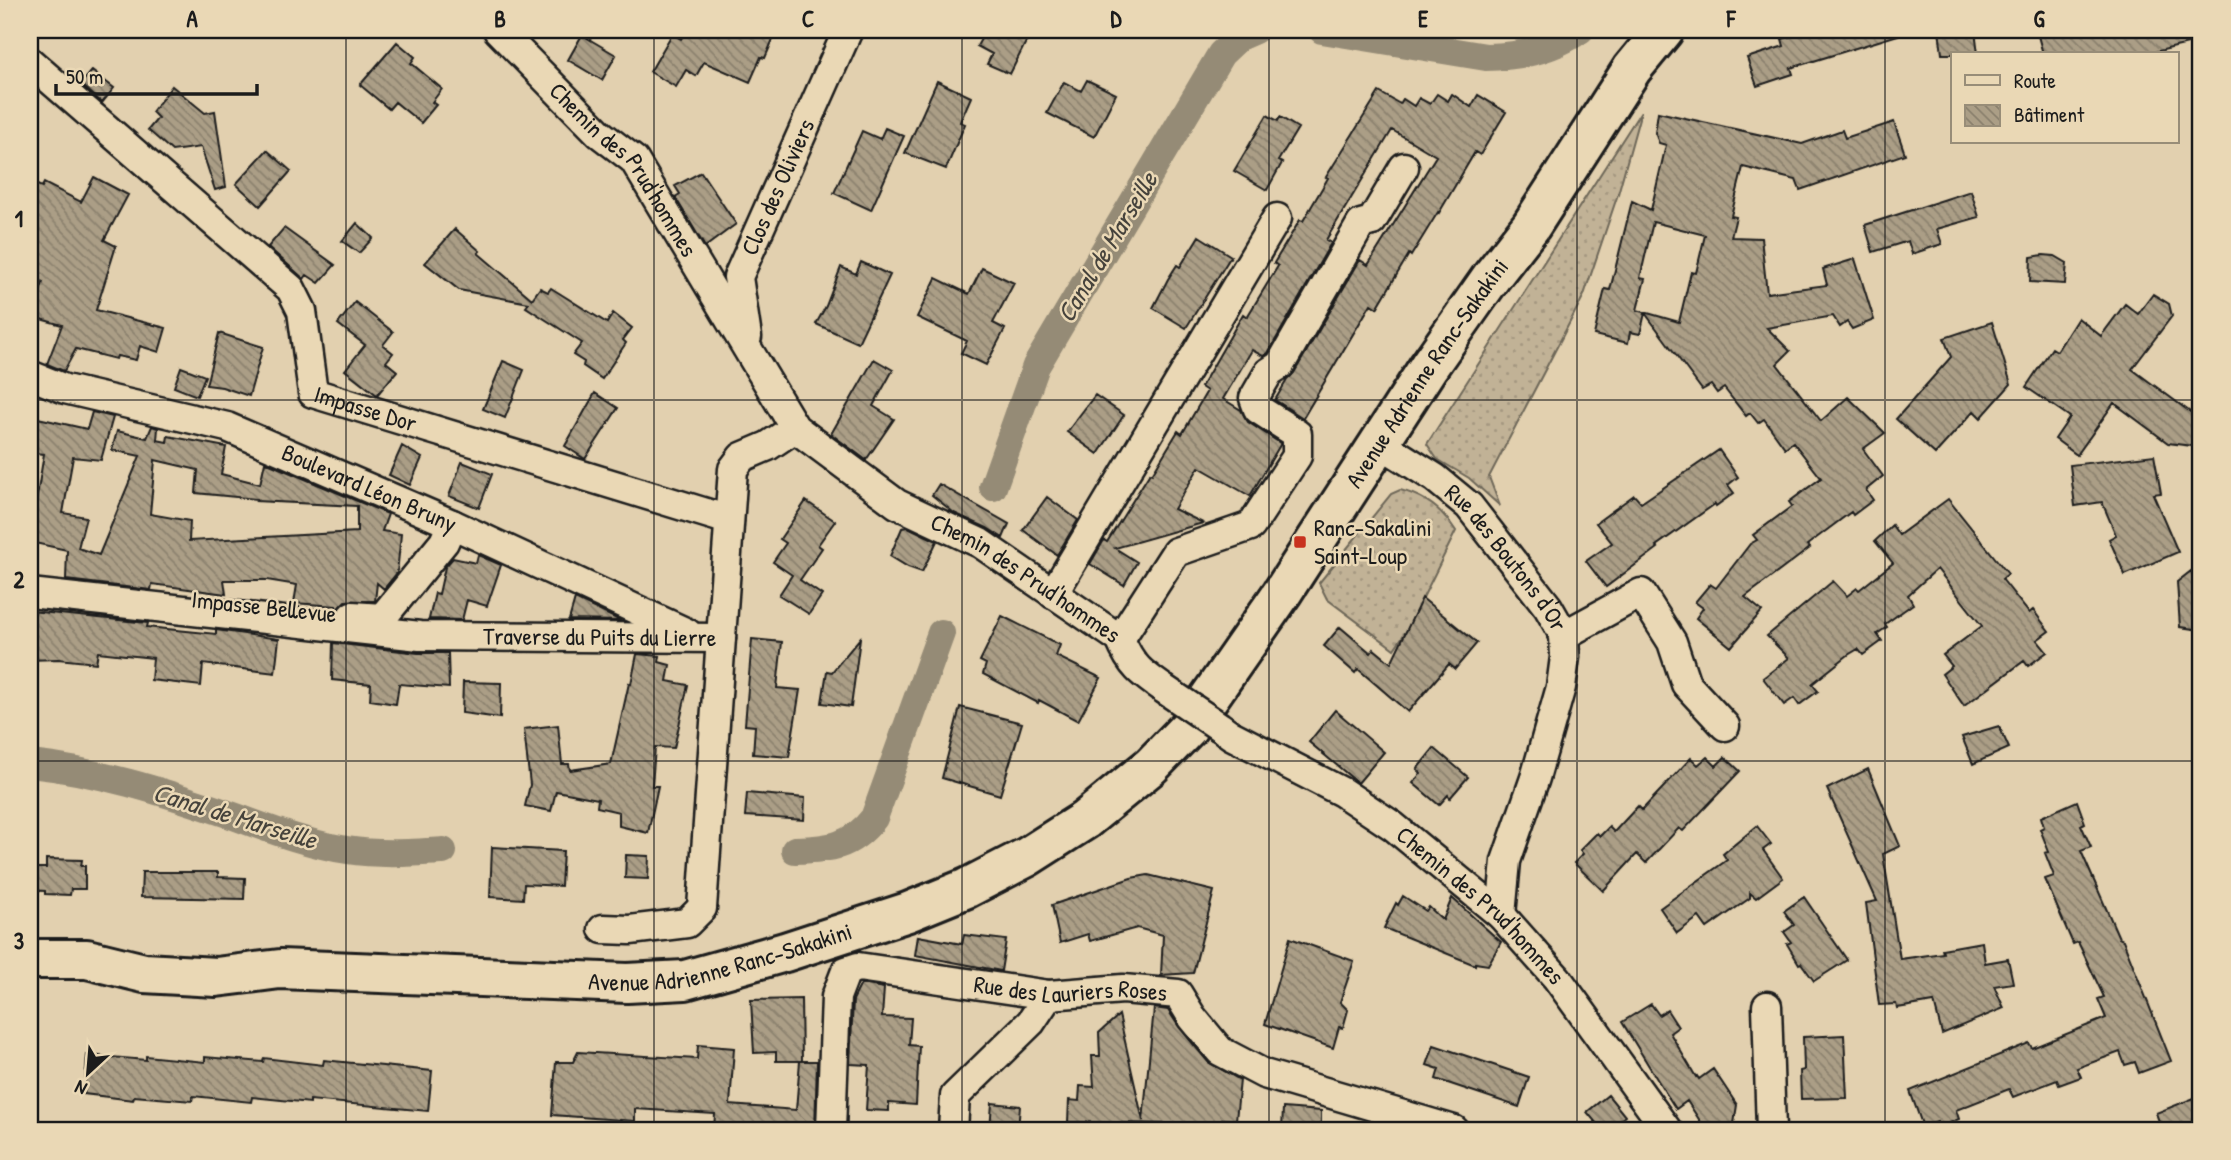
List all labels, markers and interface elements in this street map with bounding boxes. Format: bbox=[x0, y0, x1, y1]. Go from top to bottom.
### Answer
text: A bbox=[186, 3, 198, 34]
text: B bbox=[494, 3, 506, 34]
text: C bbox=[802, 3, 814, 34]
text: D bbox=[1111, 3, 1123, 34]
text: E bbox=[1418, 3, 1429, 34]
text: F bbox=[1726, 3, 1737, 34]
text: G bbox=[2033, 3, 2045, 34]
scale bar bbox=[56, 52, 257, 96]
legend bbox=[1951, 52, 2178, 144]
text: 50 m bbox=[66, 62, 103, 91]
text: Route bbox=[2014, 66, 2056, 95]
street label: Chemin des Prud'hommes bbox=[543, 75, 705, 262]
text: Bâtiment bbox=[2014, 100, 2085, 129]
street label: Clos des Oliviers bbox=[733, 114, 821, 260]
water label: Canal de Marseille bbox=[1048, 164, 1166, 328]
text: 1 bbox=[15, 203, 23, 234]
street label: Avenue Adrienne Ranc-Sakakini bbox=[1337, 251, 1515, 494]
street label: Impasse Dor bbox=[310, 377, 421, 439]
street label: Boulevard Léon Bruny bbox=[277, 436, 462, 539]
street label: Rue des Boutons d'Or bbox=[1439, 476, 1575, 637]
street label: Chemin des Prud'hommes bbox=[926, 505, 1127, 650]
place label: Ranc-Sakalini Saint-Loup bbox=[1314, 511, 1432, 571]
marker: Ranc-Sakalini Saint-Loup bbox=[1292, 534, 1308, 550]
text: 2 bbox=[14, 564, 25, 595]
street label: Impasse Bellevue bbox=[190, 582, 339, 630]
street label: Traverse du Puits du Lierre bbox=[483, 619, 717, 653]
water label: Canal de Marseille bbox=[149, 774, 323, 857]
street label: Chemin des Prud'hommes bbox=[1390, 818, 1572, 991]
street label: Avenue Adrienne Ranc-Sakakini bbox=[588, 914, 856, 998]
text: 3 bbox=[14, 925, 24, 956]
street label: Rue des Lauriers Roses bbox=[972, 967, 1169, 1010]
north arrow bbox=[52, 1038, 122, 1108]
text: N bbox=[70, 1074, 91, 1102]

